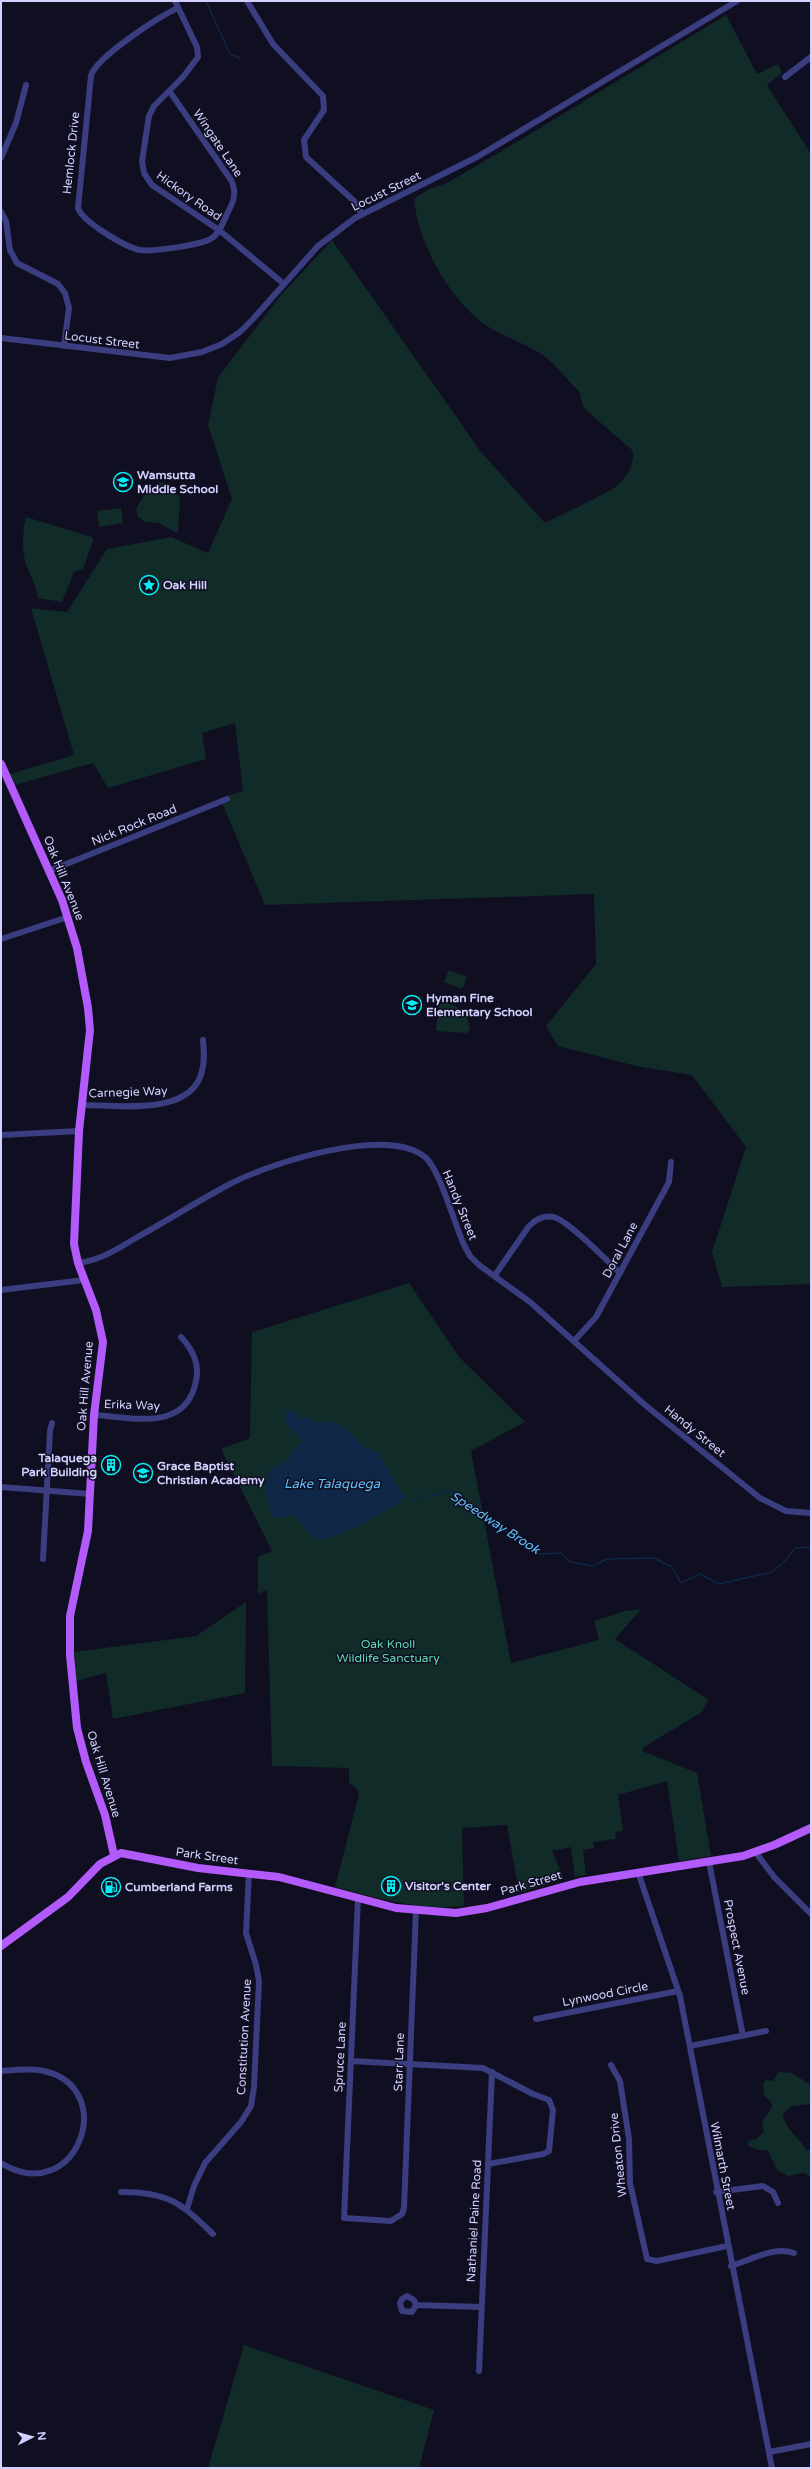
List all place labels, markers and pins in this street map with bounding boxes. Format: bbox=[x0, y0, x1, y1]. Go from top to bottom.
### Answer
place label: Wamsutta Middle School bbox=[137, 468, 218, 496]
school or university icon: Wamsutta Middle School bbox=[112, 471, 134, 493]
place icon: Oak Hill bbox=[138, 574, 160, 596]
place label: Oak Hill bbox=[163, 578, 207, 592]
place label: Hyman Fine Elementary School bbox=[426, 991, 533, 1020]
school or university icon: Hyman Fine Elementary School bbox=[401, 994, 423, 1016]
place label: Talaquega Park Building bbox=[21, 1451, 97, 1480]
building icon: Talaquega Park Building bbox=[100, 1454, 122, 1476]
place label: Grace Baptist Christian Academy bbox=[157, 1459, 265, 1488]
school or university icon: Grace Baptist Christian Academy bbox=[132, 1462, 154, 1484]
building icon: Visitor's Center bbox=[380, 1875, 402, 1897]
fuel station icon: Cumberland Farms bbox=[100, 1876, 122, 1898]
place label: Visitor's Center bbox=[405, 1879, 491, 1893]
place label: Cumberland Farms bbox=[125, 1880, 233, 1894]

